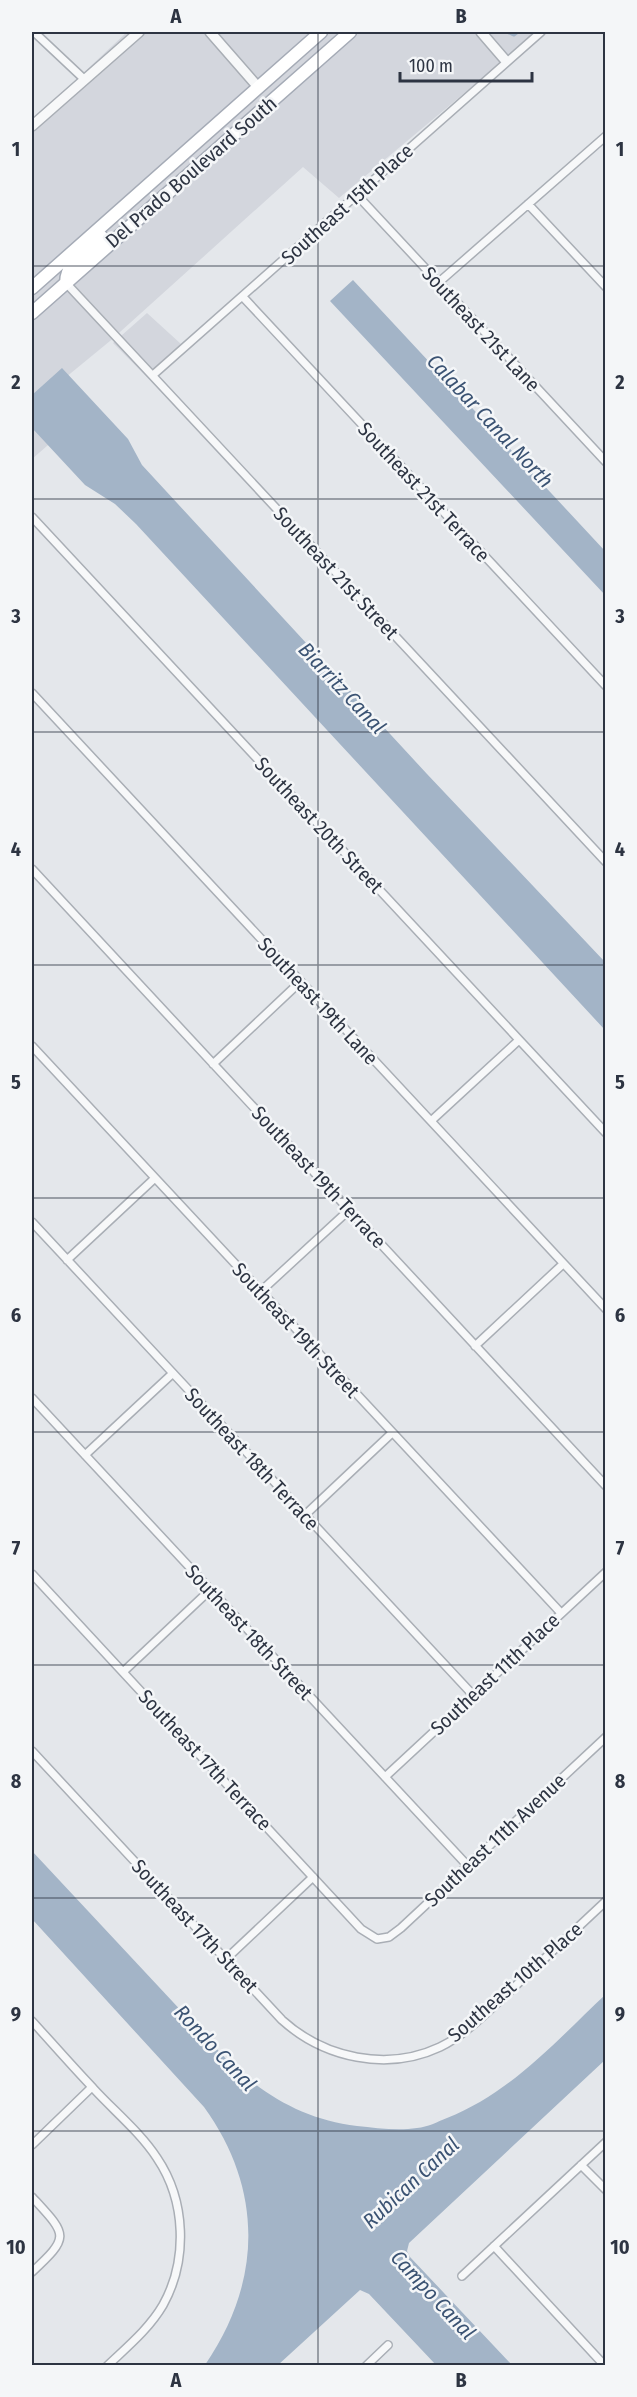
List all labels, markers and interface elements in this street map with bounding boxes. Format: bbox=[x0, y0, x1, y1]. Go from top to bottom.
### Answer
text: A bbox=[170, 4, 183, 28]
text: B bbox=[455, 4, 467, 28]
scale bar bbox=[400, 45, 532, 83]
text: 100 m bbox=[409, 55, 453, 77]
street label: Del Prado Boulevard South bbox=[101, 91, 281, 253]
text: 1 bbox=[12, 137, 20, 161]
text: 1 bbox=[616, 137, 624, 161]
street label: Southeast 15th Place bbox=[276, 139, 418, 269]
street label: Southeast 21st Lane bbox=[417, 262, 545, 396]
water label: Calabar Canal North bbox=[421, 349, 559, 493]
text: 2 bbox=[10, 370, 21, 394]
text: 2 bbox=[614, 370, 625, 394]
street label: Southeast 21st Terrace bbox=[353, 417, 495, 567]
street label: Southeast 21st Street bbox=[268, 502, 404, 645]
text: 3 bbox=[10, 604, 21, 628]
text: 3 bbox=[614, 604, 625, 628]
water label: Biarritz Canal bbox=[293, 637, 391, 739]
street label: Southeast 20th Street bbox=[250, 752, 389, 898]
text: 4 bbox=[11, 837, 21, 861]
text: 4 bbox=[615, 837, 625, 861]
street label: Southeast 19th Lane bbox=[253, 932, 383, 1070]
text: 5 bbox=[11, 1070, 21, 1094]
text: 5 bbox=[615, 1070, 625, 1094]
street label: Southeast 19th Terrace bbox=[247, 1101, 391, 1253]
street label: Southeast 19th Street bbox=[227, 1258, 365, 1403]
text: 6 bbox=[11, 1303, 21, 1327]
text: 6 bbox=[615, 1303, 625, 1327]
street label: Southeast 18th Terrace bbox=[180, 1383, 324, 1535]
text: 7 bbox=[12, 1536, 21, 1560]
text: 7 bbox=[616, 1536, 625, 1560]
street label: Southeast 18th Street bbox=[180, 1559, 318, 1705]
street label: Southeast 11th Place bbox=[426, 1608, 564, 1740]
street label: Southeast 17th Terrace bbox=[133, 1685, 277, 1835]
street label: Southeast 11th Avenue bbox=[419, 1768, 571, 1912]
text: 8 bbox=[11, 1769, 22, 1793]
text: 8 bbox=[615, 1769, 626, 1793]
street label: Southeast 17th Street bbox=[127, 1854, 263, 1998]
street label: Southeast 10th Place bbox=[443, 1917, 587, 2047]
water label: Rondo Canal bbox=[168, 1999, 262, 2097]
text: 9 bbox=[11, 2002, 21, 2026]
text: 9 bbox=[615, 2002, 625, 2026]
water label: Rubican Canal bbox=[357, 2132, 465, 2234]
text: 10 bbox=[6, 2235, 26, 2259]
text: 10 bbox=[610, 2235, 630, 2259]
water label: Campo Canal bbox=[385, 2245, 481, 2345]
text: A bbox=[170, 2368, 183, 2392]
text: B bbox=[455, 2368, 467, 2392]

